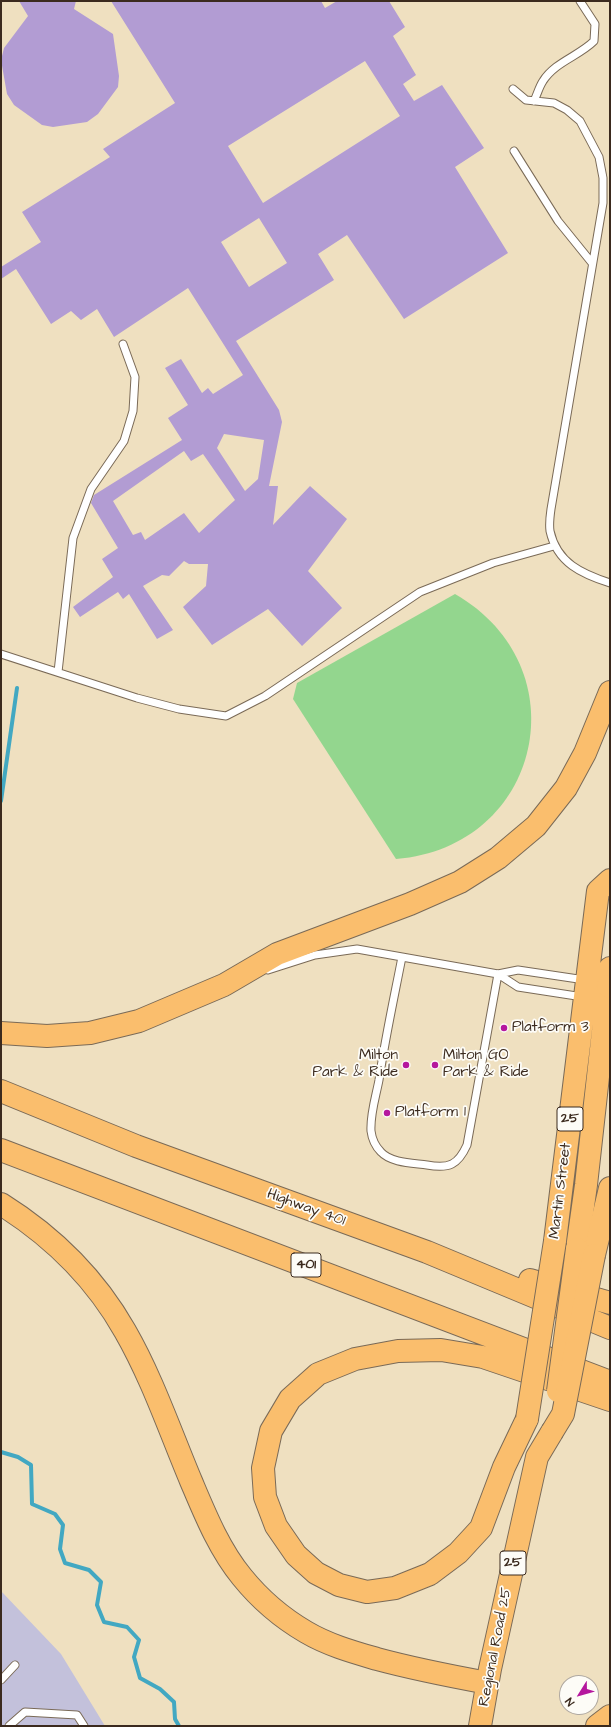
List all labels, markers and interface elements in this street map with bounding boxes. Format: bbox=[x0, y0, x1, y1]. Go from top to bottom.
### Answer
place label: Platform 3 bbox=[512, 1019, 589, 1037]
marker: Platform 3 bbox=[499, 1023, 509, 1033]
place label: Milton Park & Ride bbox=[312, 1047, 398, 1082]
place label: Milton GO Park & Ride bbox=[443, 1047, 529, 1082]
marker: Milton Park & Ride bbox=[401, 1060, 411, 1070]
marker: Milton GO Park & Ride bbox=[430, 1060, 440, 1070]
place label: Platform 1 bbox=[395, 1104, 466, 1122]
road number: 25 bbox=[557, 1107, 583, 1131]
marker: Platform 1 bbox=[382, 1108, 392, 1118]
street label: Martin Street bbox=[546, 1142, 576, 1240]
street label: Highway 401 bbox=[264, 1186, 348, 1230]
road number: 401 bbox=[291, 1253, 321, 1277]
road number: 25 bbox=[500, 1551, 526, 1575]
street label: Regional Road 25 bbox=[476, 1586, 516, 1708]
north arrow bbox=[559, 1675, 599, 1715]
text: N bbox=[562, 1695, 578, 1709]

